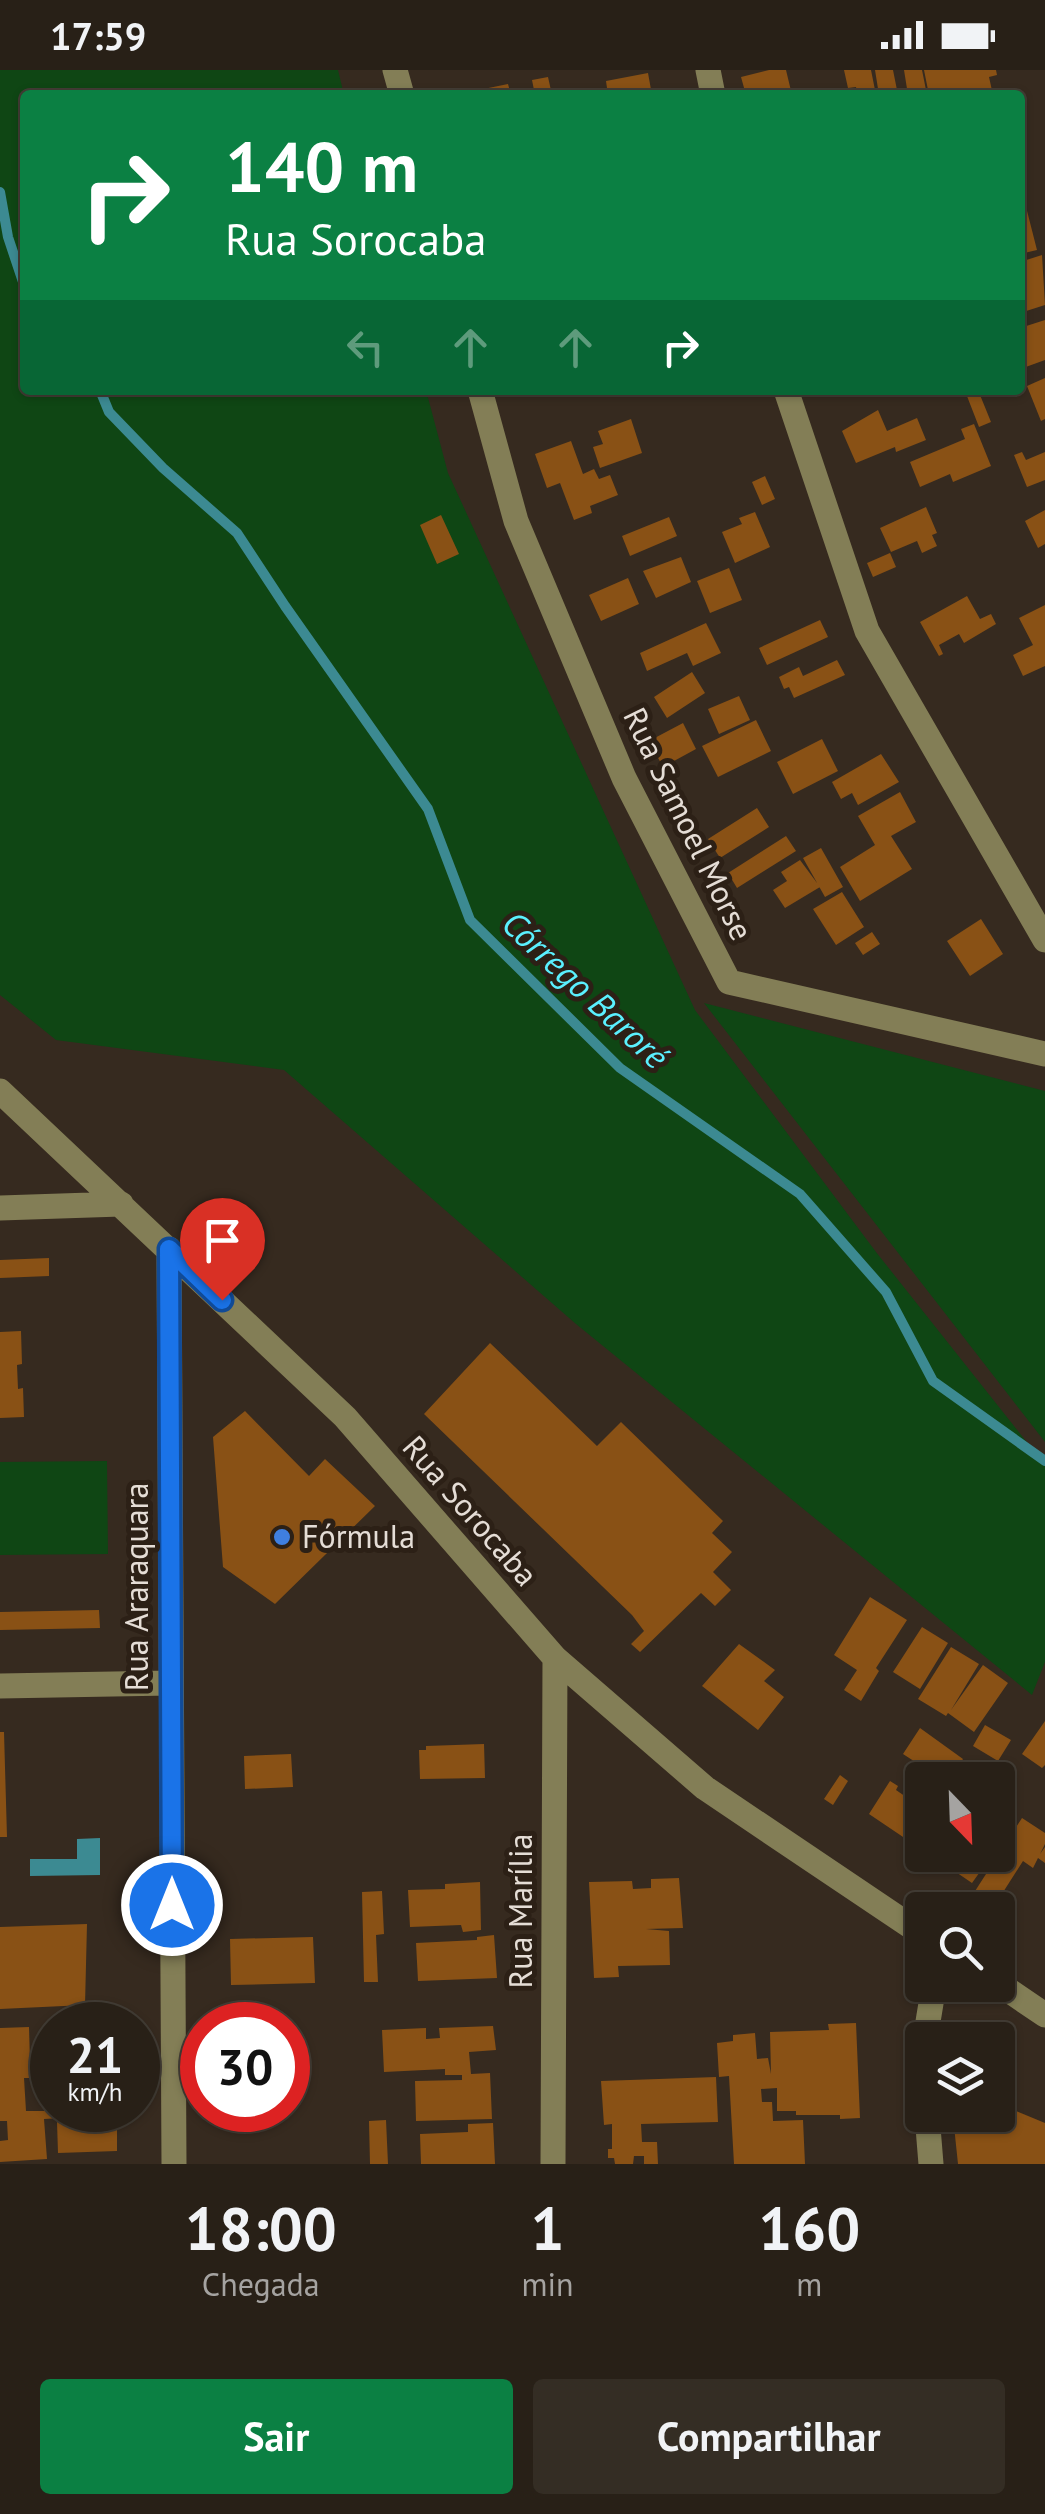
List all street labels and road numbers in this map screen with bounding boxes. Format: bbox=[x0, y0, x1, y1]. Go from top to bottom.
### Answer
street label: Rua Samoel Morse bbox=[614, 700, 763, 947]
street label: Rua Sorocaba bbox=[394, 1426, 548, 1594]
street label: Rua Araraquara bbox=[115, 1483, 157, 1691]
street label: Rua Marília bbox=[499, 1834, 541, 1988]

